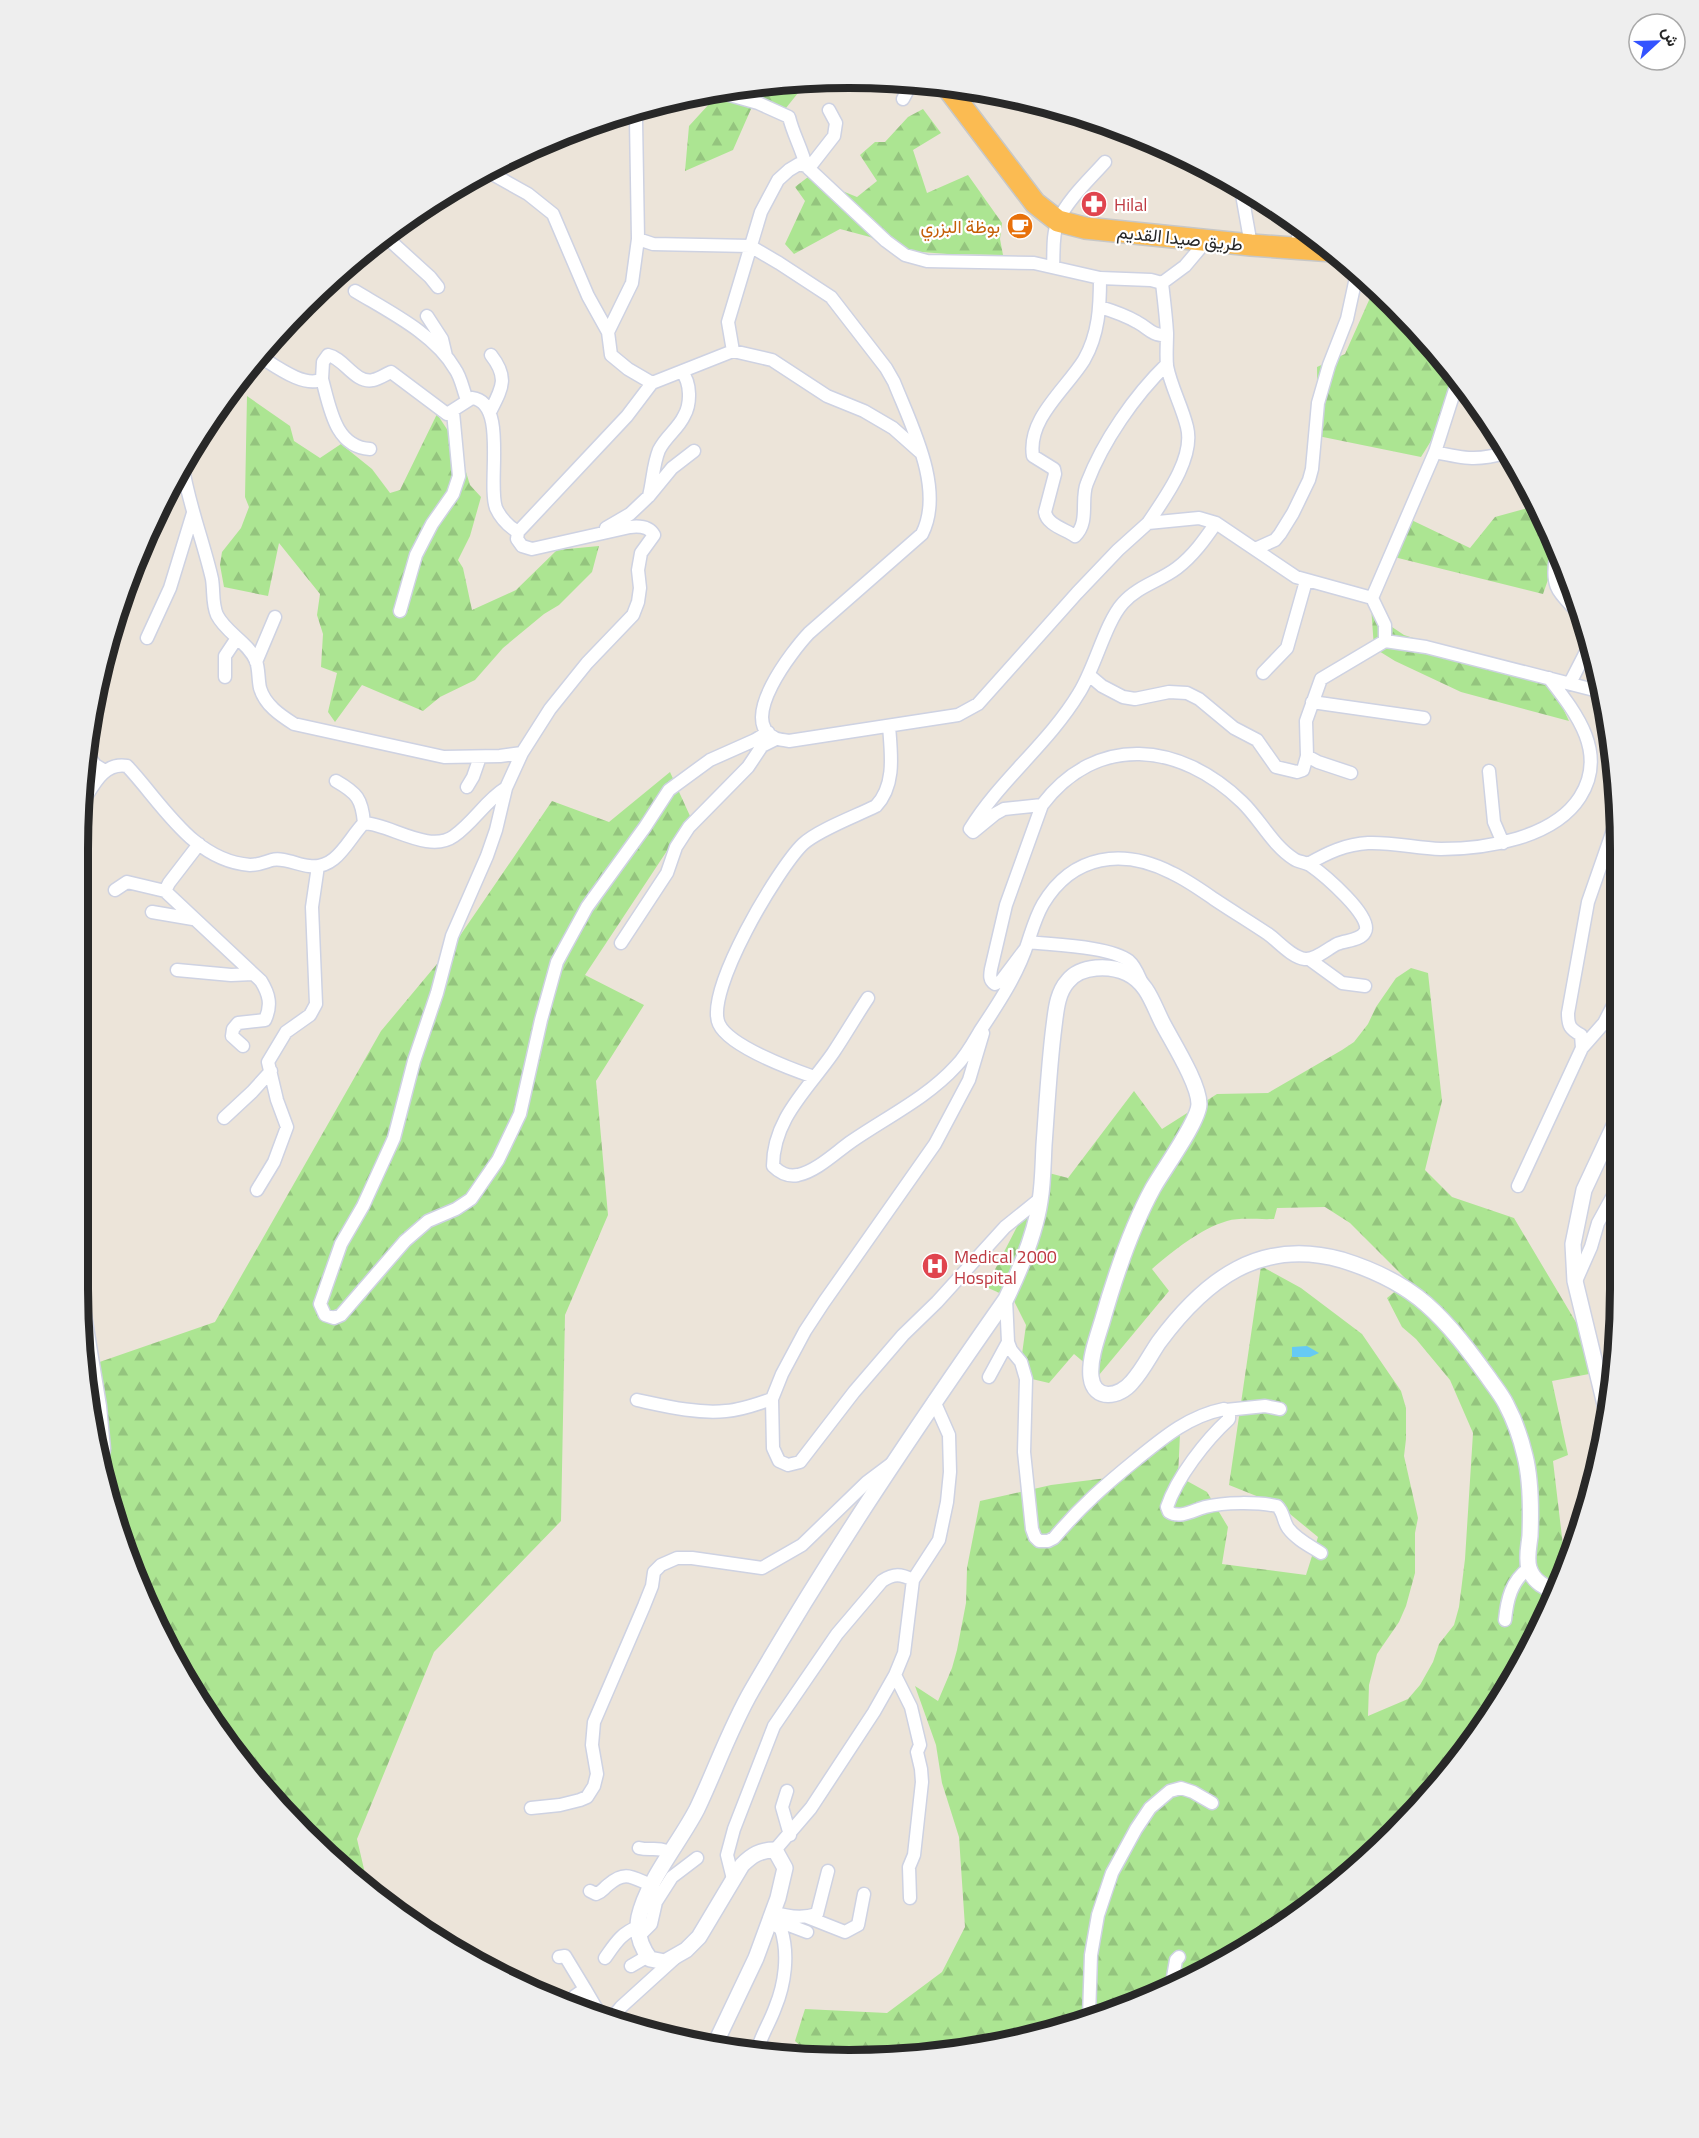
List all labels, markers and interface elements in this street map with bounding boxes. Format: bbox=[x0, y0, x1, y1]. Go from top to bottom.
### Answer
north arrow bbox=[1627, 12, 1687, 72]
text: ش bbox=[1656, 23, 1686, 50]
pharmacy icon: Hilal bbox=[1079, 189, 1109, 219]
place label: Hilal bbox=[1114, 191, 1147, 218]
cafe icon: بوظة البزري bbox=[1005, 211, 1035, 241]
place label: بوظة البزري bbox=[921, 213, 1000, 242]
street label: طريق صيدا القديم bbox=[1116, 218, 1244, 258]
place label: Medical 2000 Hospital bbox=[954, 1243, 1057, 1291]
hospital icon: Medical 2000 Hospital bbox=[920, 1251, 950, 1281]

